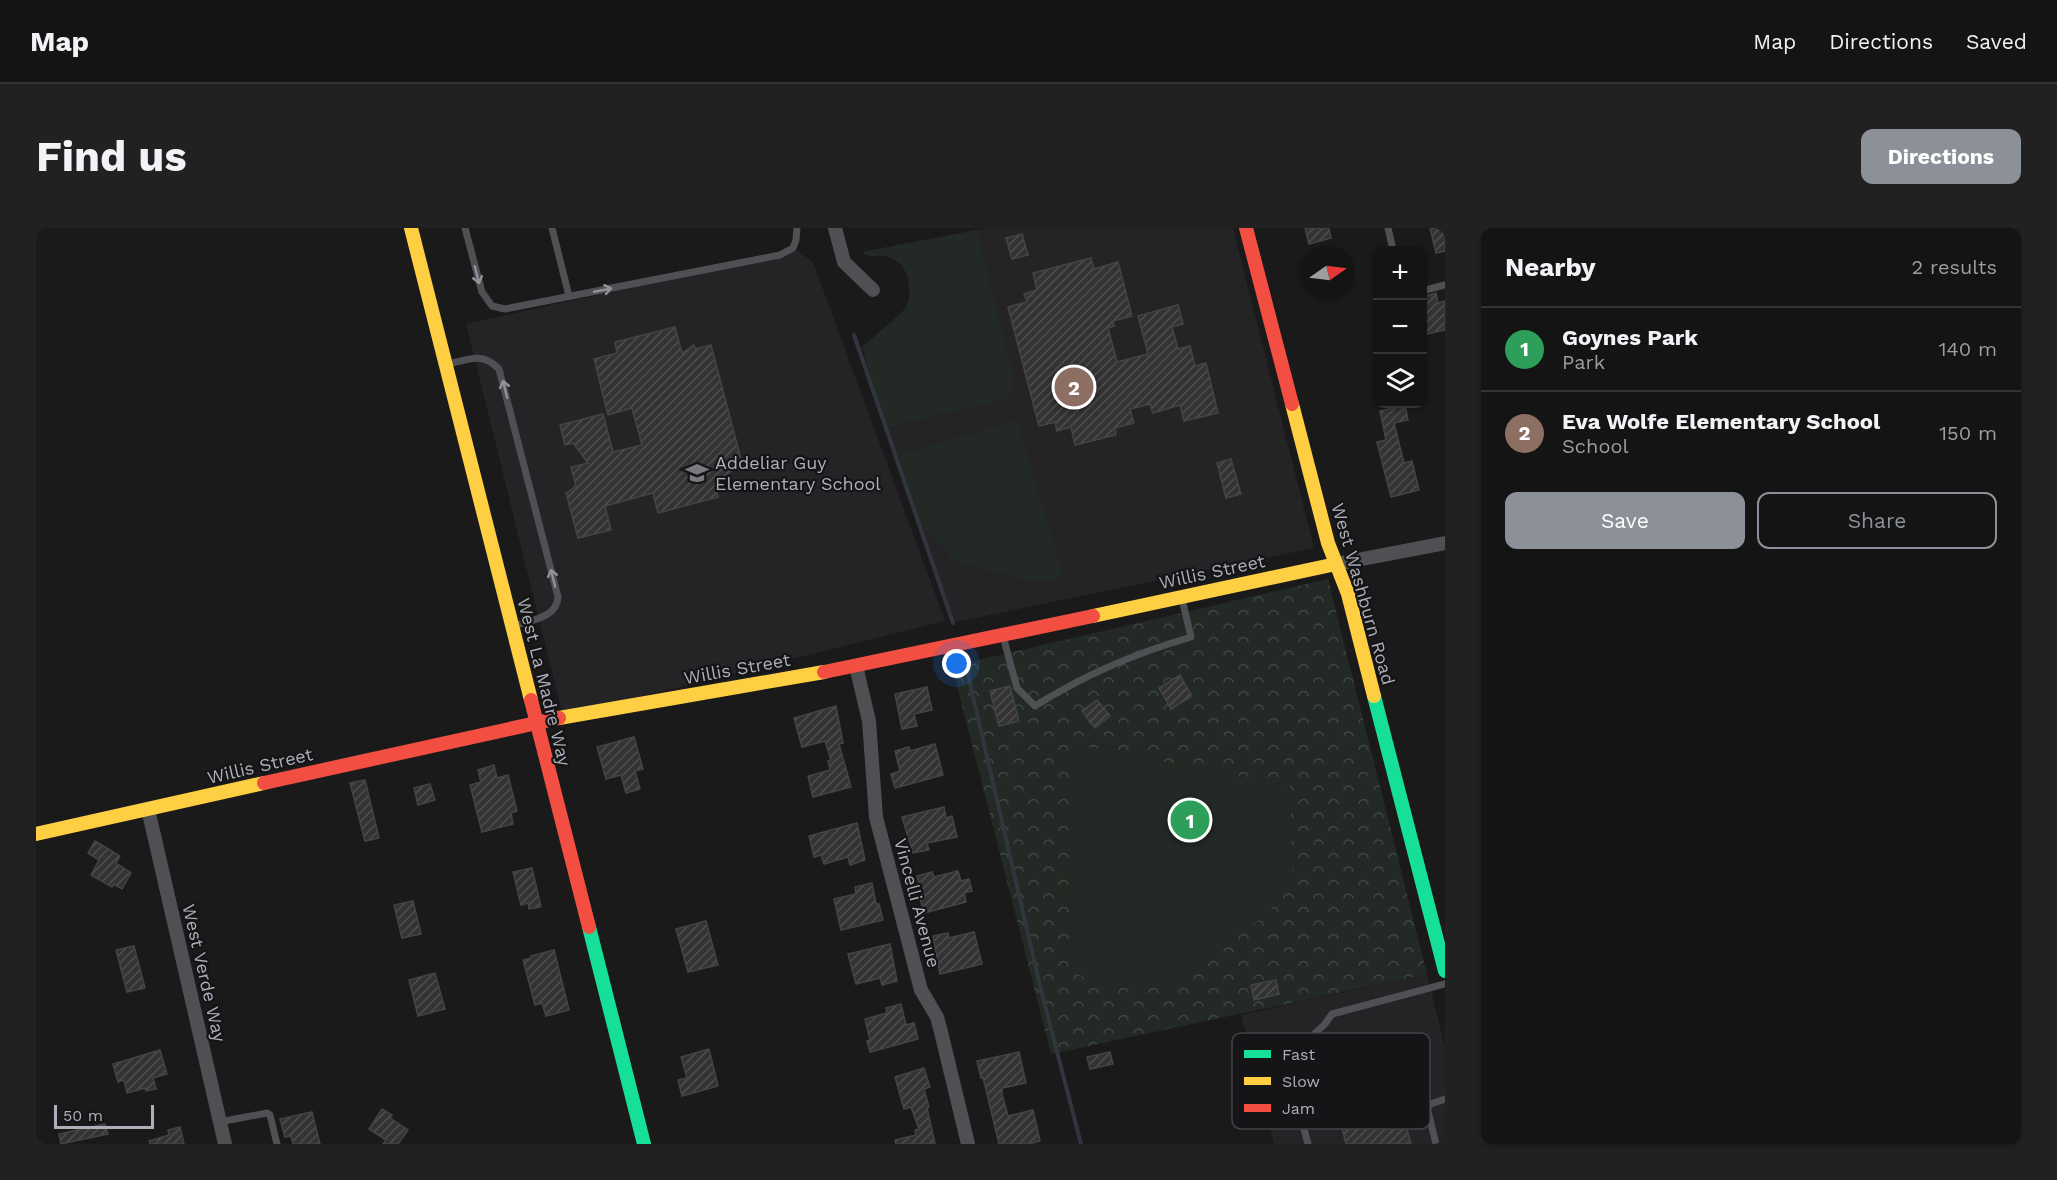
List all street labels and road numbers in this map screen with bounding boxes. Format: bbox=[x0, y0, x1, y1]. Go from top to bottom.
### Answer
street label: West Washburn Road bbox=[1327, 501, 1400, 687]
street label: Willis Street bbox=[1157, 550, 1267, 593]
street label: West La Madre Way bbox=[513, 596, 576, 769]
street label: Willis Street bbox=[682, 649, 792, 688]
street label: Willis Street bbox=[205, 743, 315, 788]
street label: Vincelli Avenue bbox=[890, 836, 945, 970]
street label: West Verde Way bbox=[178, 902, 231, 1045]

